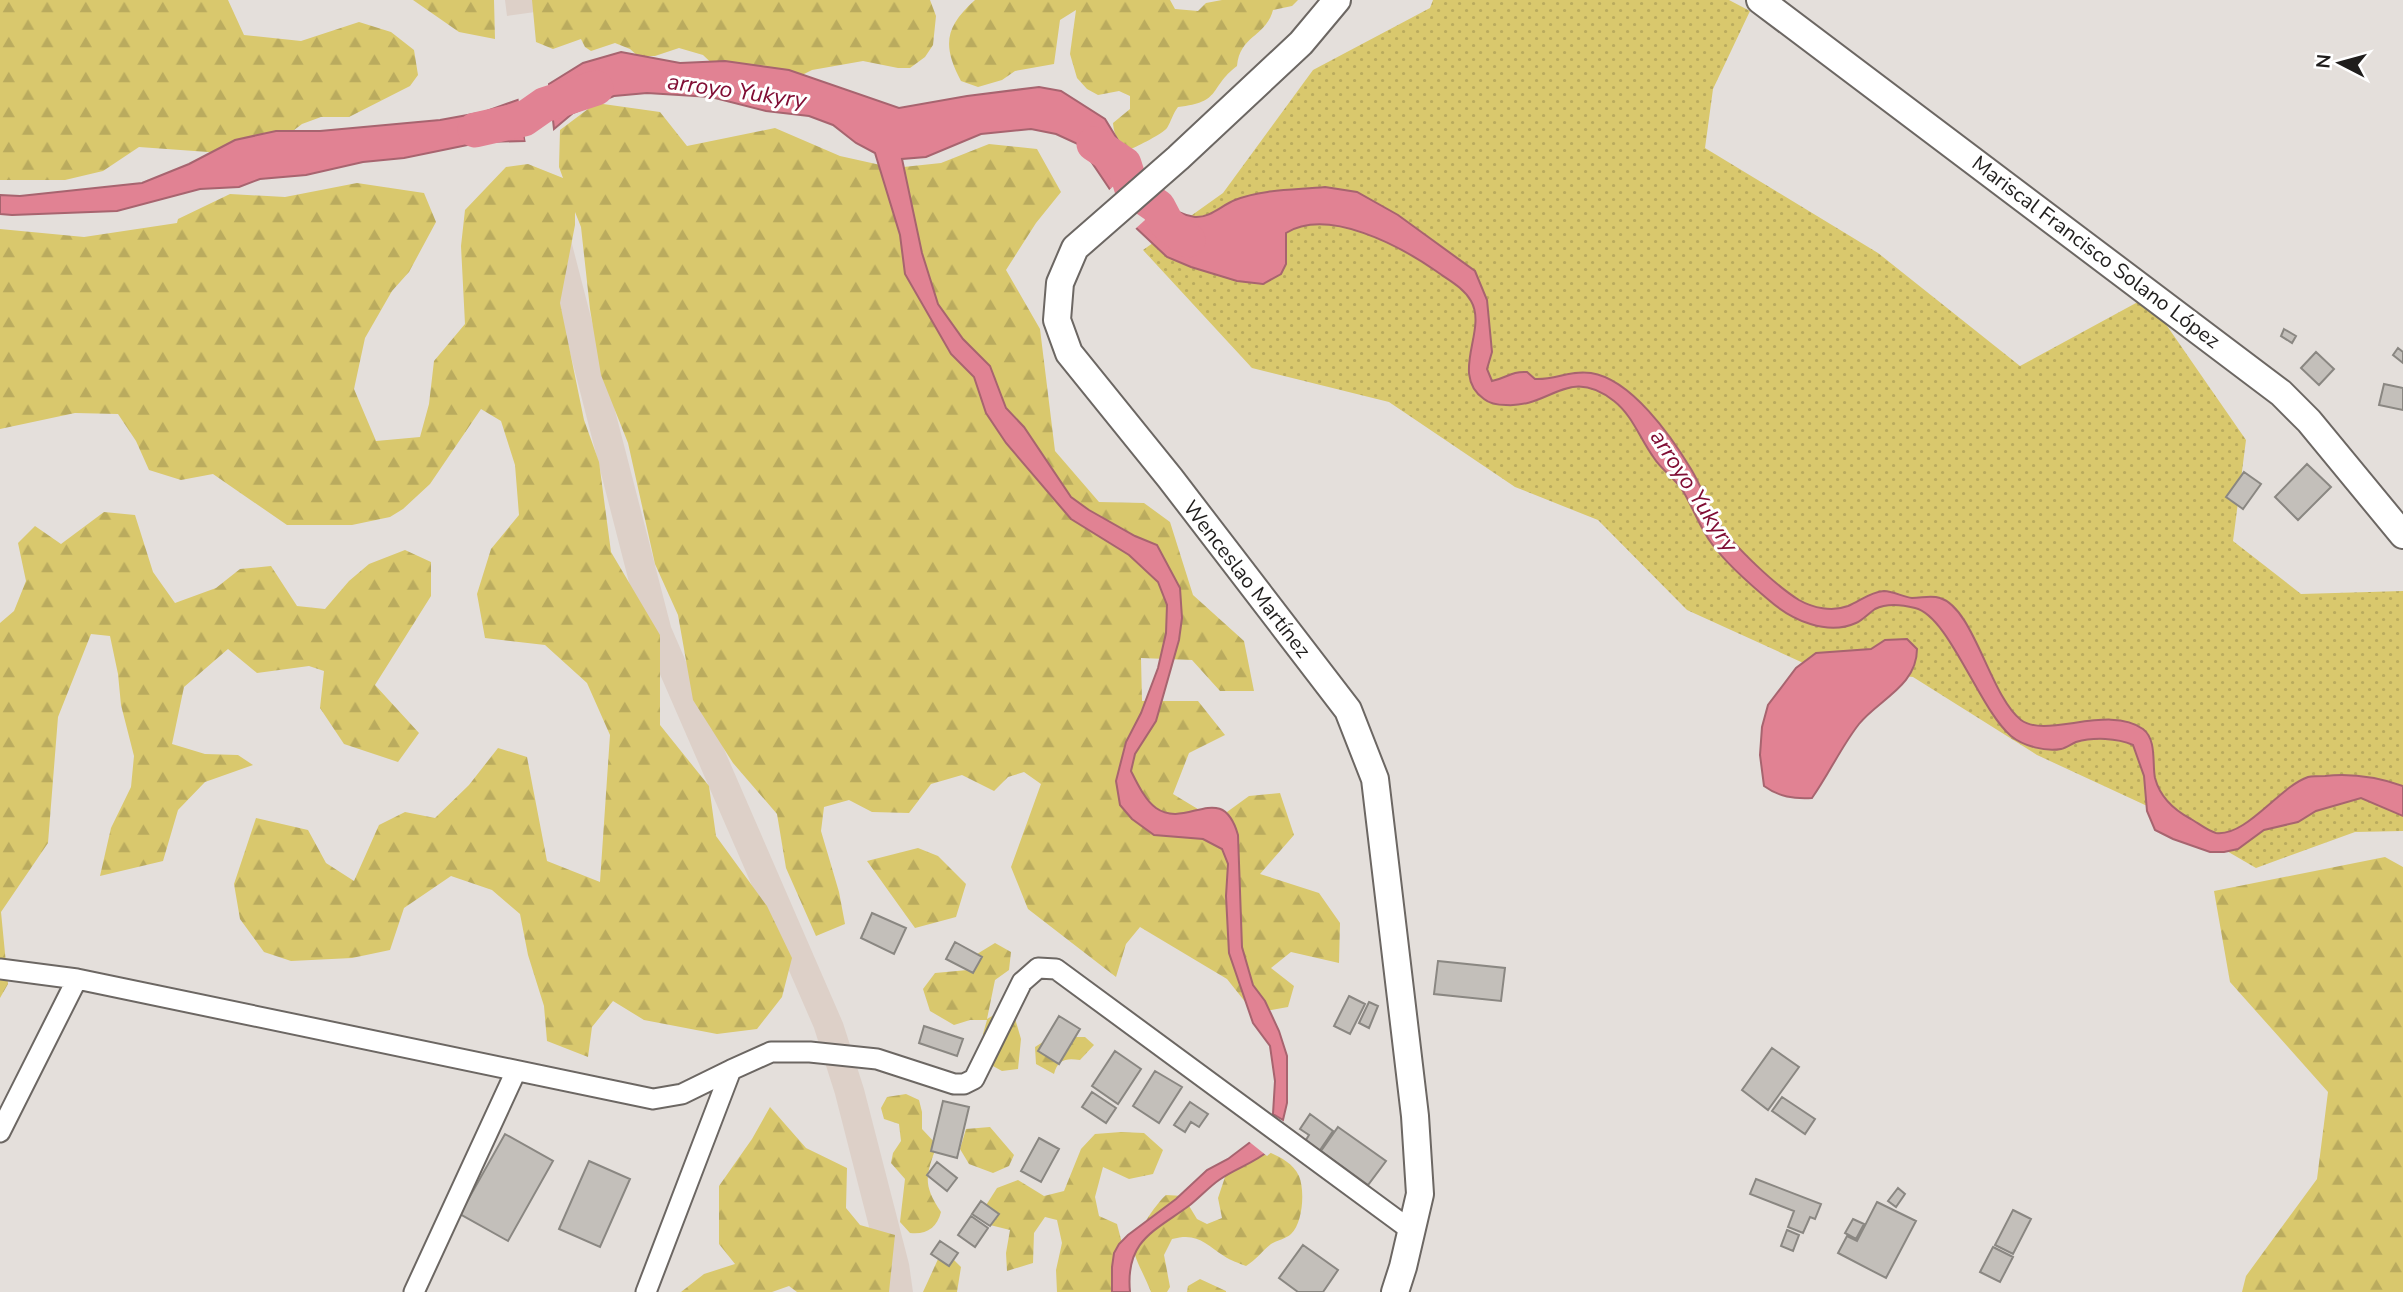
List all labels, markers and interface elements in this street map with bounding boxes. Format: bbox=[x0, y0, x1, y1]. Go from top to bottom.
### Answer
north arrow bbox=[2305, 28, 2375, 98]
text: N bbox=[2310, 53, 2338, 70]
water label: arroyo Yukyry bbox=[665, 66, 810, 116]
street label: Mariscal Francisco Solano López bbox=[1966, 149, 2226, 355]
water label: arroyo Yukyry bbox=[1643, 424, 1746, 559]
street label: Wenceslao Martínez bbox=[1177, 495, 1317, 664]

